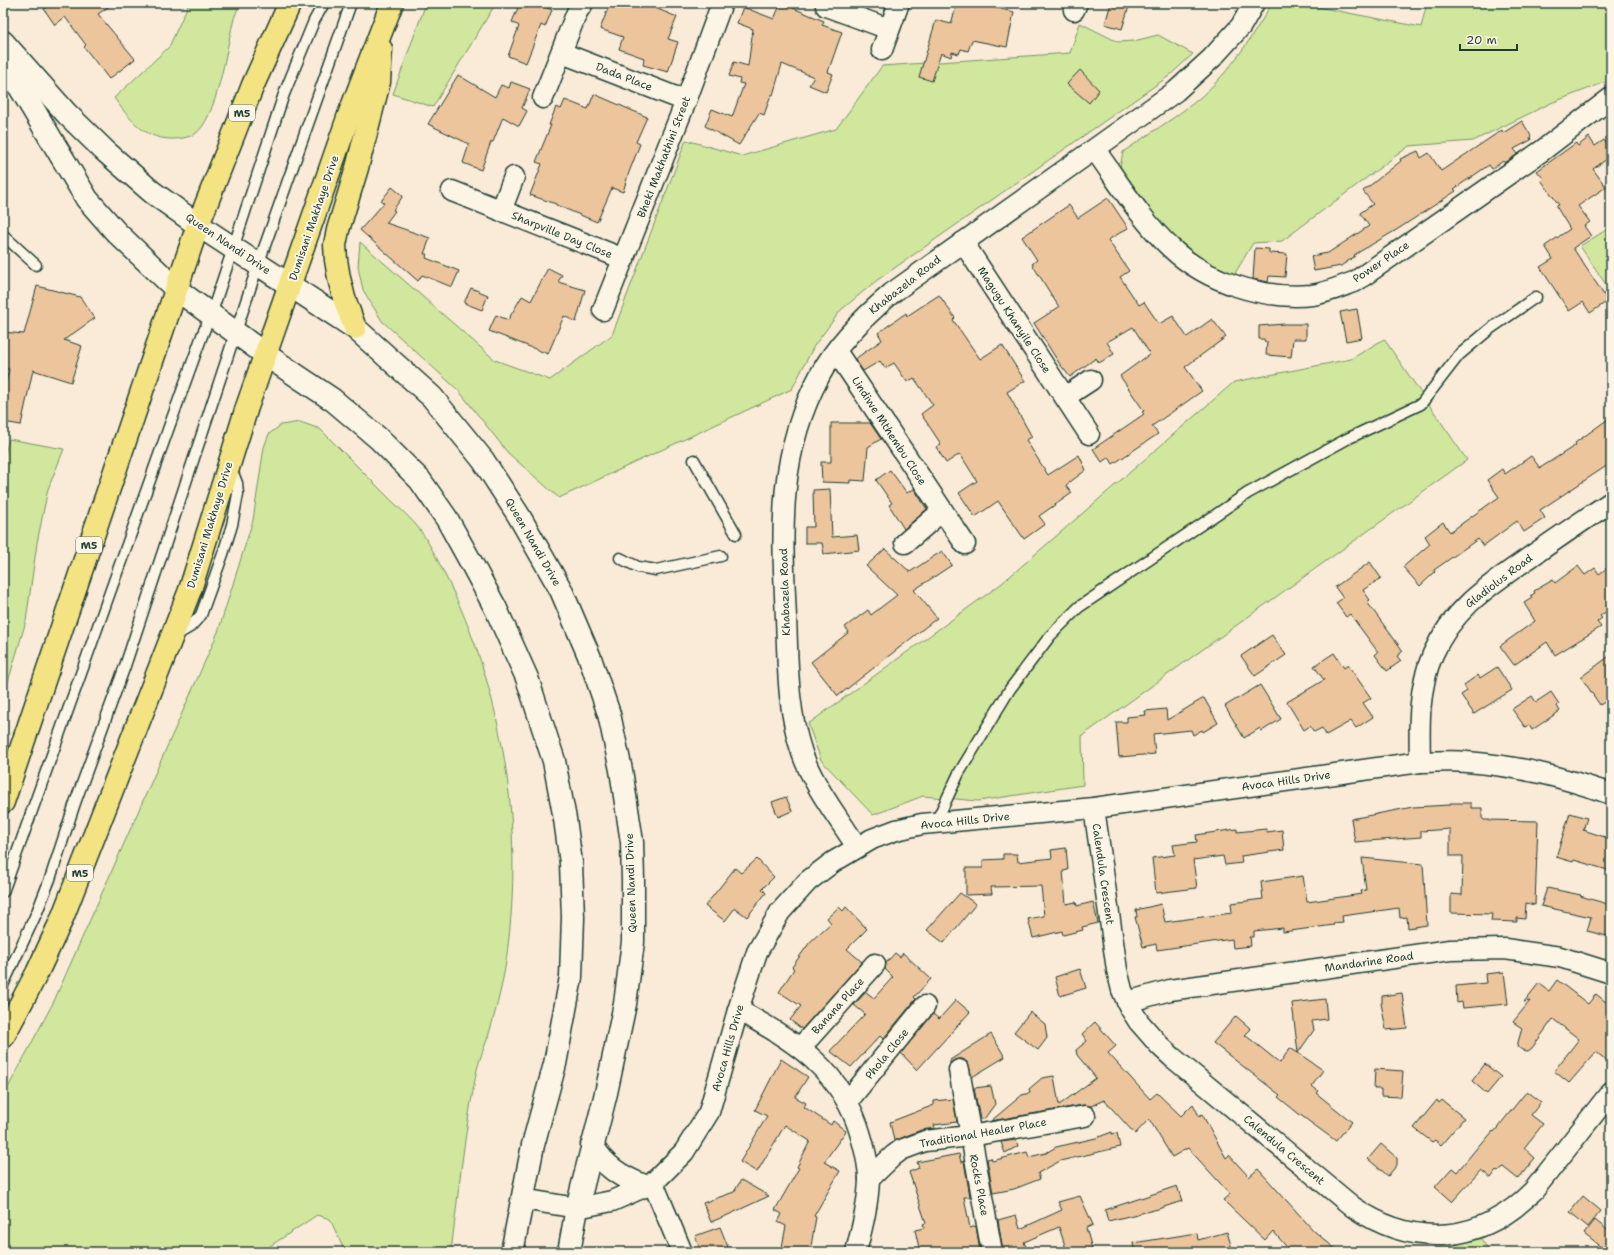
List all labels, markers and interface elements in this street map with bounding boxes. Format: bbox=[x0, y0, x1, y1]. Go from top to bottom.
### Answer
scale bar bbox=[1460, 26, 1517, 52]
text: 20 m bbox=[1466, 32, 1497, 48]
street label: Dada Place bbox=[594, 59, 654, 95]
street label: Bheki Makhathini Street bbox=[634, 94, 694, 220]
road number: M5 bbox=[229, 105, 255, 121]
street label: Dumisani Makhaye Drive bbox=[285, 153, 343, 283]
street label: Sharpville Day Close bbox=[509, 208, 615, 262]
street label: Queen Nandi Drive bbox=[183, 210, 273, 278]
street label: Power Place bbox=[1350, 238, 1412, 286]
street label: Khabazela Road bbox=[866, 252, 944, 318]
street label: Magugu Khanyile Close bbox=[974, 264, 1054, 376]
street label: Lindiwe Mthembu Close bbox=[848, 374, 930, 488]
street label: Dumisani Makhaye Drive bbox=[184, 460, 236, 590]
street label: Queen Nandi Drive bbox=[502, 495, 564, 589]
road number: M5 bbox=[76, 537, 102, 553]
street label: Khabazela Road bbox=[776, 548, 794, 636]
street label: Gladiolus Road bbox=[1462, 551, 1536, 611]
street label: Avoca Hills Drive bbox=[1240, 767, 1332, 795]
street label: Avoca Hills Drive bbox=[920, 809, 1010, 833]
street label: Calendula Crescent bbox=[1088, 823, 1118, 926]
street label: Queen Nandi Drive bbox=[622, 833, 640, 933]
road number: M5 bbox=[67, 865, 93, 881]
street label: Mandarine Road bbox=[1323, 948, 1415, 976]
street label: Banana Place bbox=[808, 974, 868, 1038]
street label: Avoca Hills Drive bbox=[708, 1003, 748, 1093]
street label: Phola Close bbox=[862, 1025, 912, 1083]
street label: Calendula Crescent bbox=[1240, 1112, 1328, 1189]
street label: Traditional Healer Place bbox=[918, 1114, 1048, 1152]
street label: Rocks Place bbox=[966, 1153, 992, 1217]

